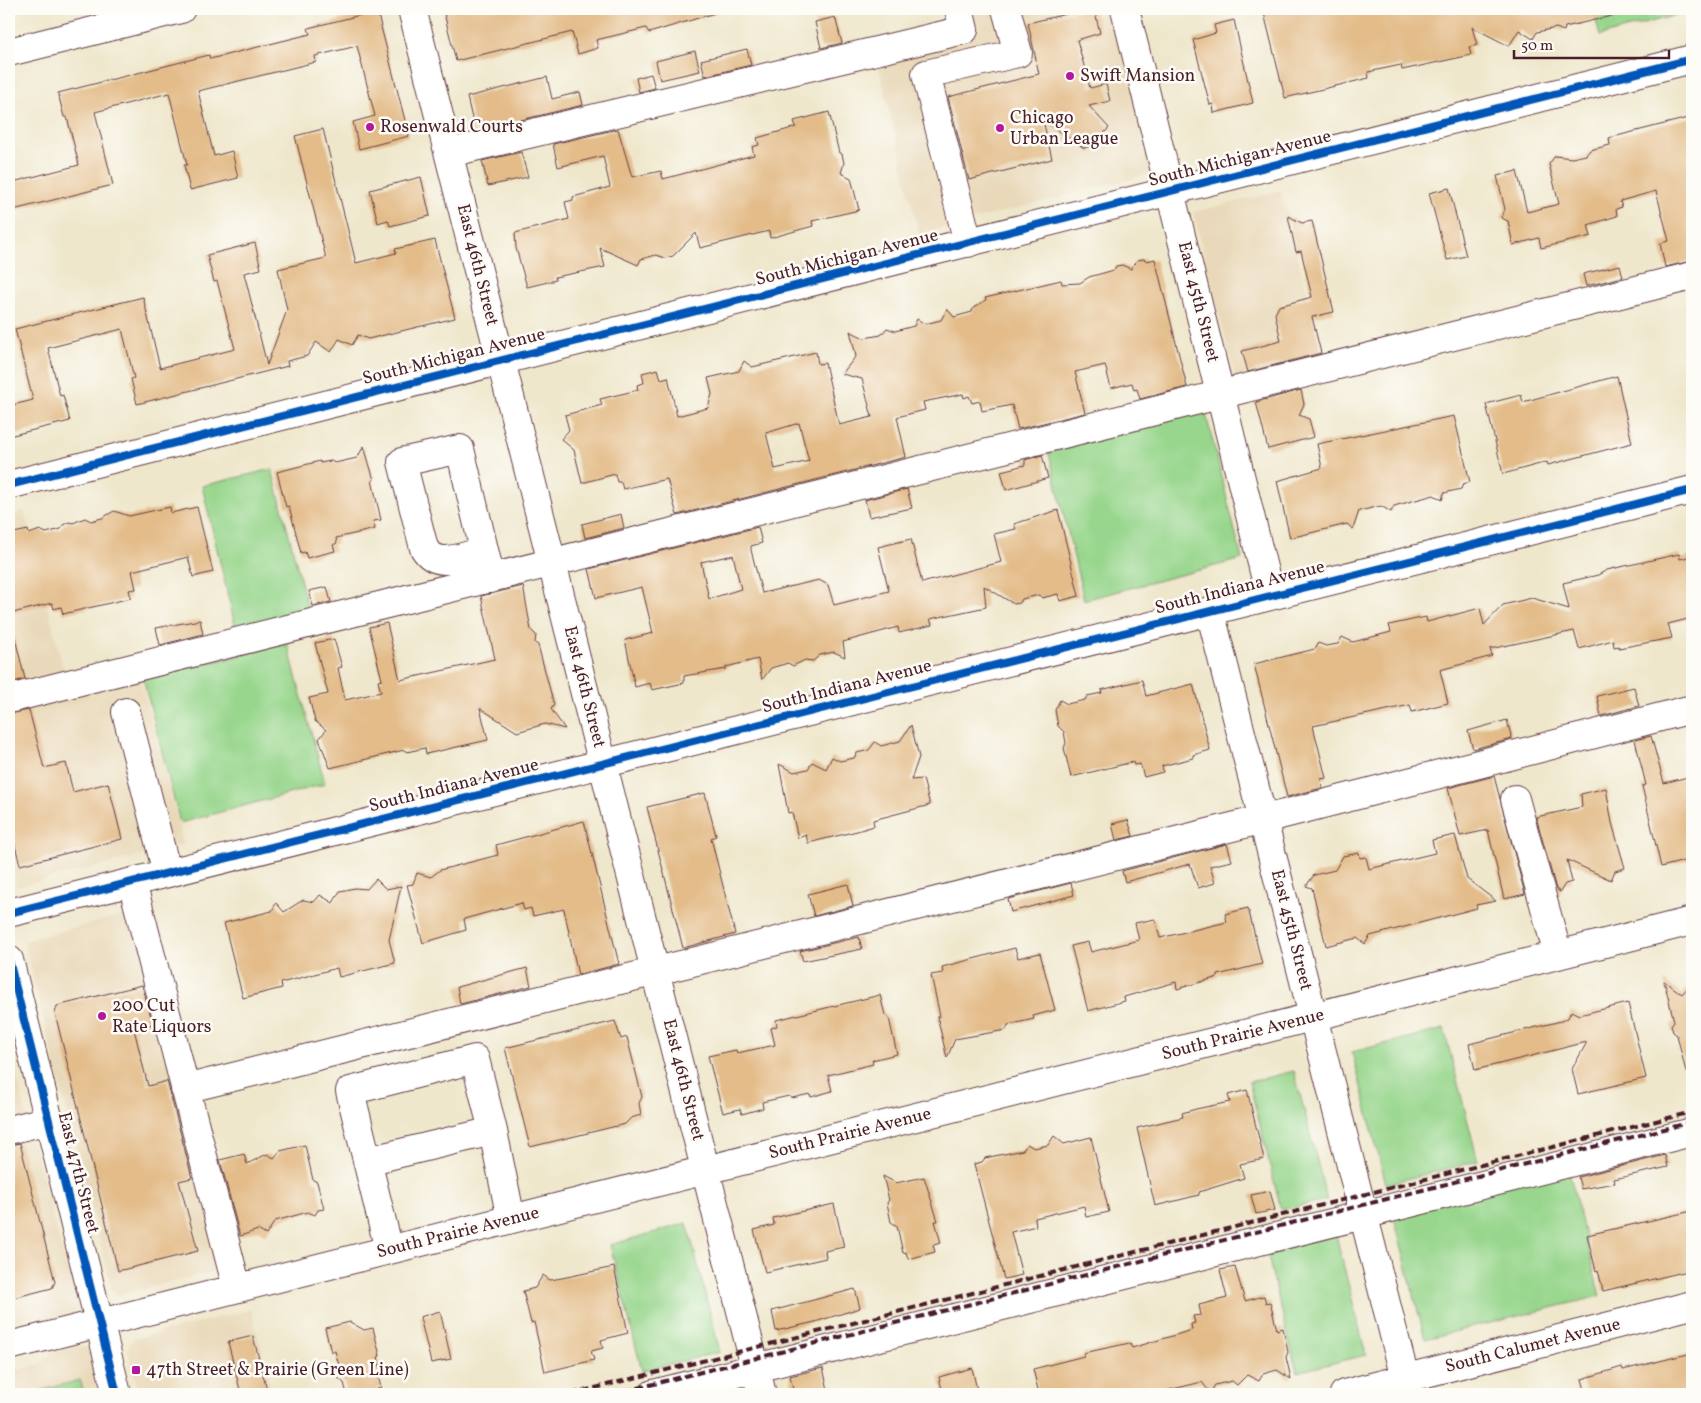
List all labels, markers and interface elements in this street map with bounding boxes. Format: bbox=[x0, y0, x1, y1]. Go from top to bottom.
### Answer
scale bar bbox=[1514, 28, 1668, 60]
text: 50 m bbox=[1521, 36, 1553, 57]
place label: Swift Mansion bbox=[1080, 64, 1195, 89]
marker: Swift Mansion bbox=[1064, 70, 1076, 82]
place label: Chicago Urban League bbox=[1010, 106, 1118, 152]
place label: Rosenwald Courts bbox=[380, 115, 523, 140]
marker: Rosenwald Courts bbox=[364, 121, 376, 133]
marker: Chicago Urban League bbox=[994, 122, 1006, 134]
street label: South Michigan Avenue bbox=[1146, 124, 1334, 194]
street label: East 46th Street bbox=[450, 201, 504, 329]
street label: South Michigan Avenue bbox=[753, 223, 941, 293]
street label: East 45th Street bbox=[1171, 239, 1225, 365]
street label: South Michigan Avenue bbox=[360, 322, 548, 392]
street label: South Indiana Avenue bbox=[1152, 555, 1328, 621]
street label: East 46th Street bbox=[557, 623, 611, 751]
street label: South Indiana Avenue bbox=[759, 654, 935, 720]
street label: South Indiana Avenue bbox=[366, 753, 542, 819]
street label: East 45th Street bbox=[1264, 867, 1318, 993]
place label: 200 Cut Rate Liquors bbox=[112, 994, 212, 1040]
street label: South Prairie Avenue bbox=[1159, 1003, 1327, 1067]
marker: 200 Cut Rate Liquors bbox=[96, 1010, 108, 1022]
street label: East 46th Street bbox=[656, 1016, 710, 1144]
street label: South Prairie Avenue bbox=[766, 1102, 934, 1166]
street label: East 47th Street bbox=[51, 1109, 105, 1237]
street label: South Prairie Avenue bbox=[374, 1201, 542, 1265]
street label: South Calumet Avenue bbox=[1443, 1312, 1623, 1380]
place label: 47th Street & Prairie (Green Line) bbox=[146, 1358, 409, 1383]
marker: 47th Street & Prairie (Green Line) bbox=[130, 1364, 142, 1376]

